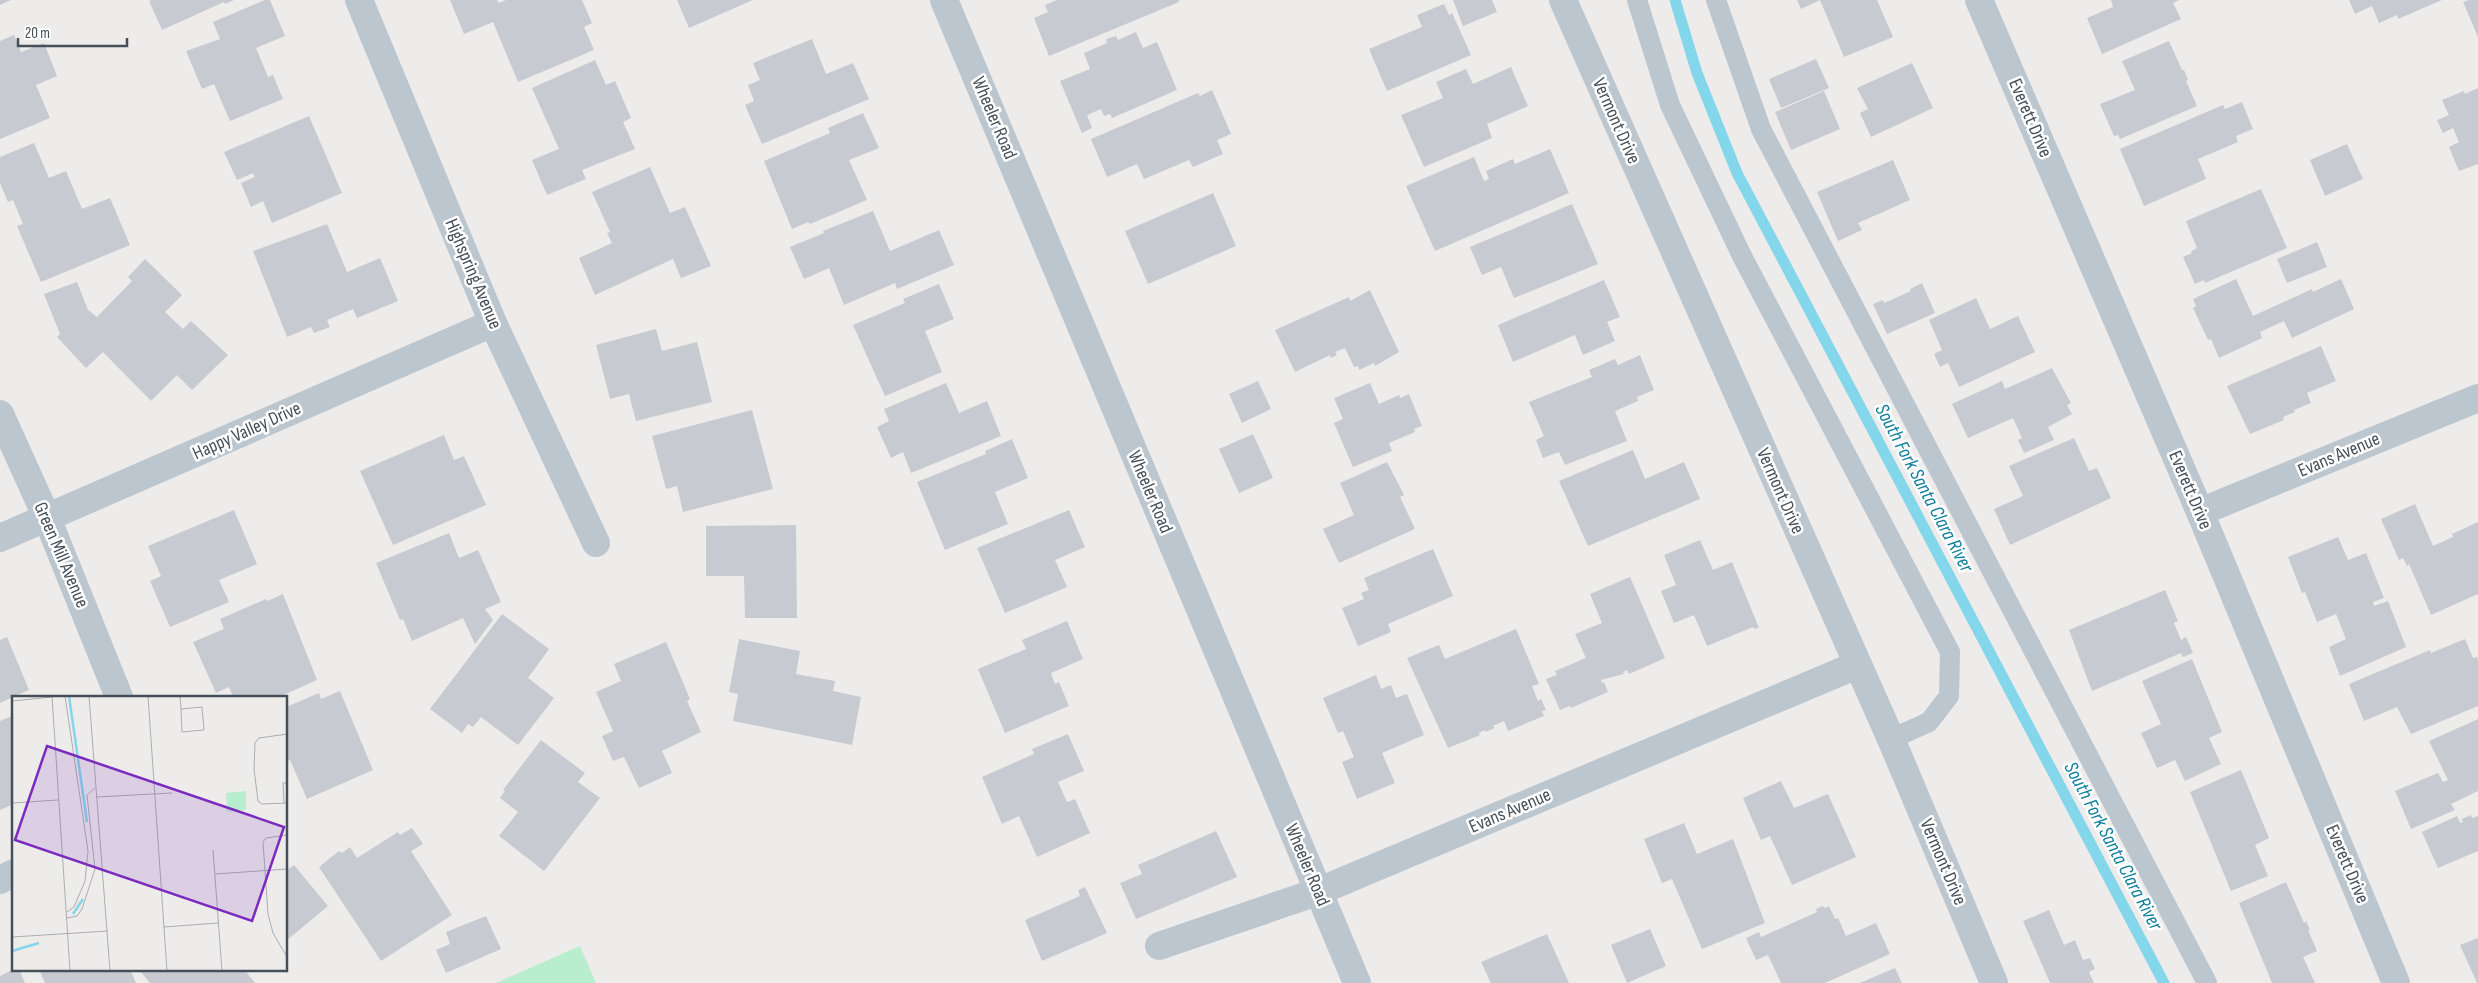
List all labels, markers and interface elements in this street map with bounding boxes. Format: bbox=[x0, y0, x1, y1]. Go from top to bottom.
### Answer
scale bar bbox=[18, 15, 126, 47]
text: 20 m bbox=[25, 24, 50, 43]
street label: Wheeler Road bbox=[966, 73, 1022, 163]
street label: Vermont Drive bbox=[1587, 75, 1645, 167]
street label: Everett Drive bbox=[2003, 75, 2057, 161]
street label: Highspring Avenue bbox=[439, 215, 507, 333]
street label: Happy Valley Drive bbox=[189, 397, 305, 465]
water label: South Fork Santa Clara River bbox=[1870, 400, 1979, 577]
street label: Evans Avenue bbox=[2295, 427, 2383, 483]
street label: Vermont Drive bbox=[1751, 445, 1809, 537]
street label: Wheeler Road bbox=[1122, 447, 1178, 537]
street label: Everett Drive bbox=[2163, 447, 2217, 533]
street label: Green Mill Avenue bbox=[28, 499, 94, 611]
inset map bbox=[12, 696, 288, 970]
water label: South Fork Santa Clara River bbox=[2059, 758, 2168, 935]
street label: Evans Avenue bbox=[1466, 783, 1554, 839]
street label: Vermont Drive bbox=[1915, 815, 1971, 909]
street label: Wheeler Road bbox=[1279, 820, 1335, 910]
street label: Everett Drive bbox=[2320, 821, 2374, 907]

